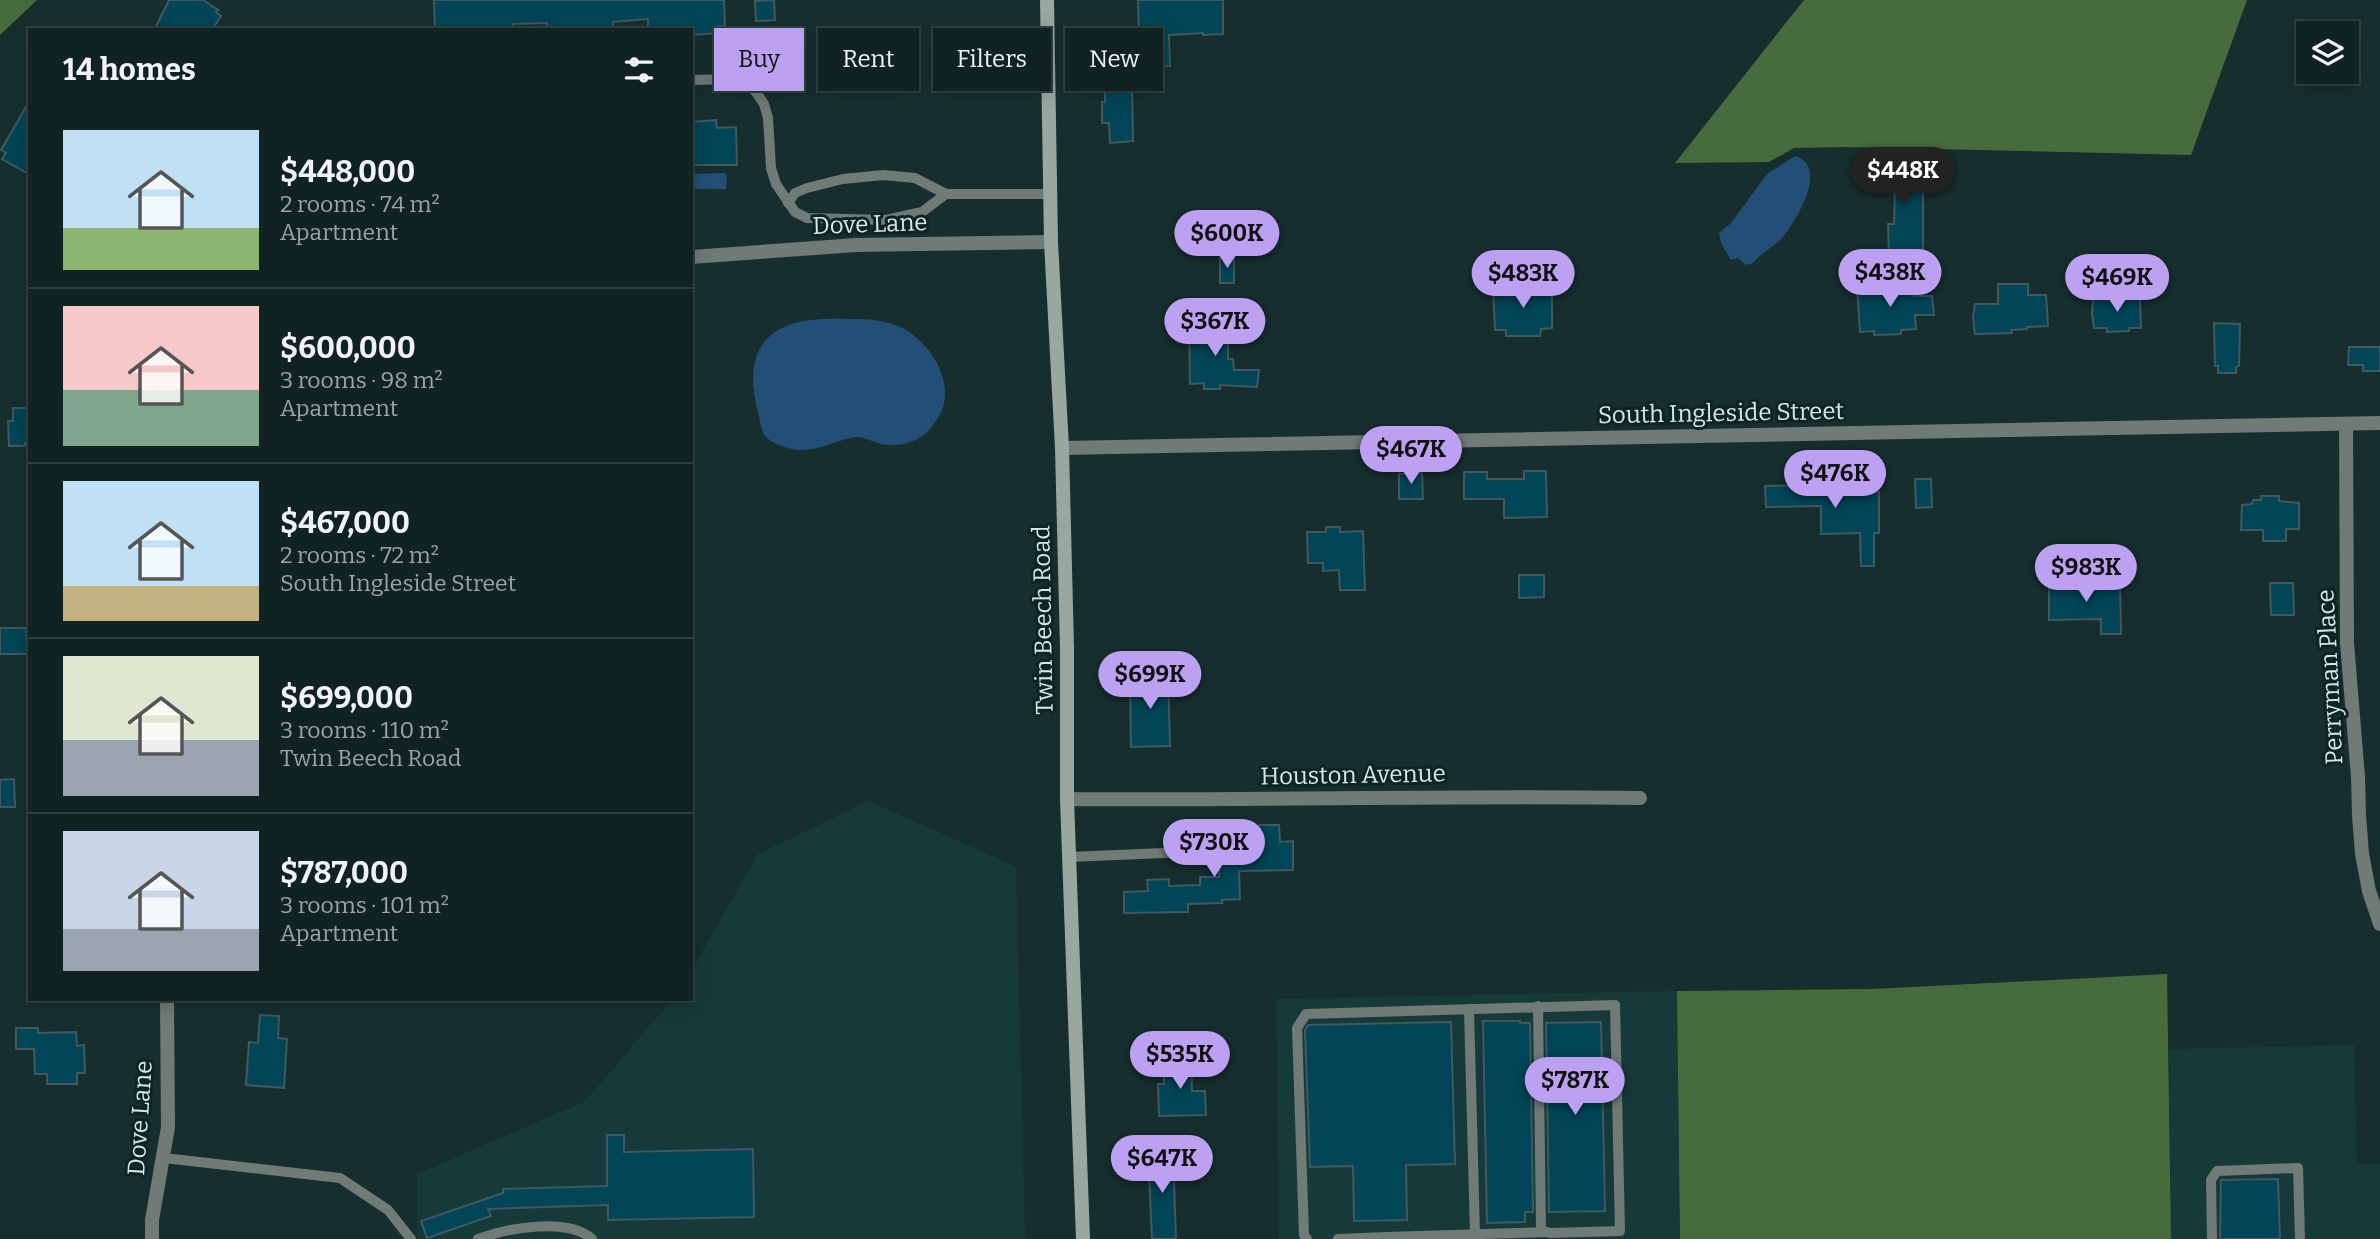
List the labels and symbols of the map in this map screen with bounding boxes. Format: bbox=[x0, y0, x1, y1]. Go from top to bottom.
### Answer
pin: $448K bbox=[1854, 148, 1952, 207]
street label: Dove Lane bbox=[812, 208, 928, 240]
pin: $600K bbox=[1178, 210, 1276, 270]
pin: $483K bbox=[1474, 250, 1572, 310]
pin: $438K bbox=[1841, 250, 1939, 309]
pin: $469K bbox=[2068, 254, 2166, 314]
pin: $367K bbox=[1166, 298, 1264, 358]
street label: South Ingleside Street bbox=[1598, 397, 1845, 429]
pin: $467K bbox=[1362, 426, 1460, 486]
pin: $476K bbox=[1786, 450, 1884, 510]
street label: Twin Beech Road bbox=[1027, 525, 1059, 715]
pin: $983K bbox=[2037, 544, 2135, 604]
street label: Perryman Place bbox=[2311, 589, 2349, 765]
pin: $699K bbox=[1101, 652, 1199, 711]
street label: Houston Avenue bbox=[1260, 759, 1446, 791]
pin: $730K bbox=[1165, 820, 1263, 879]
pin: $535K bbox=[1131, 1032, 1229, 1091]
pin: $787K bbox=[1526, 1058, 1624, 1117]
street label: Dove Lane bbox=[122, 1060, 158, 1176]
pin: $647K bbox=[1113, 1136, 1211, 1195]

